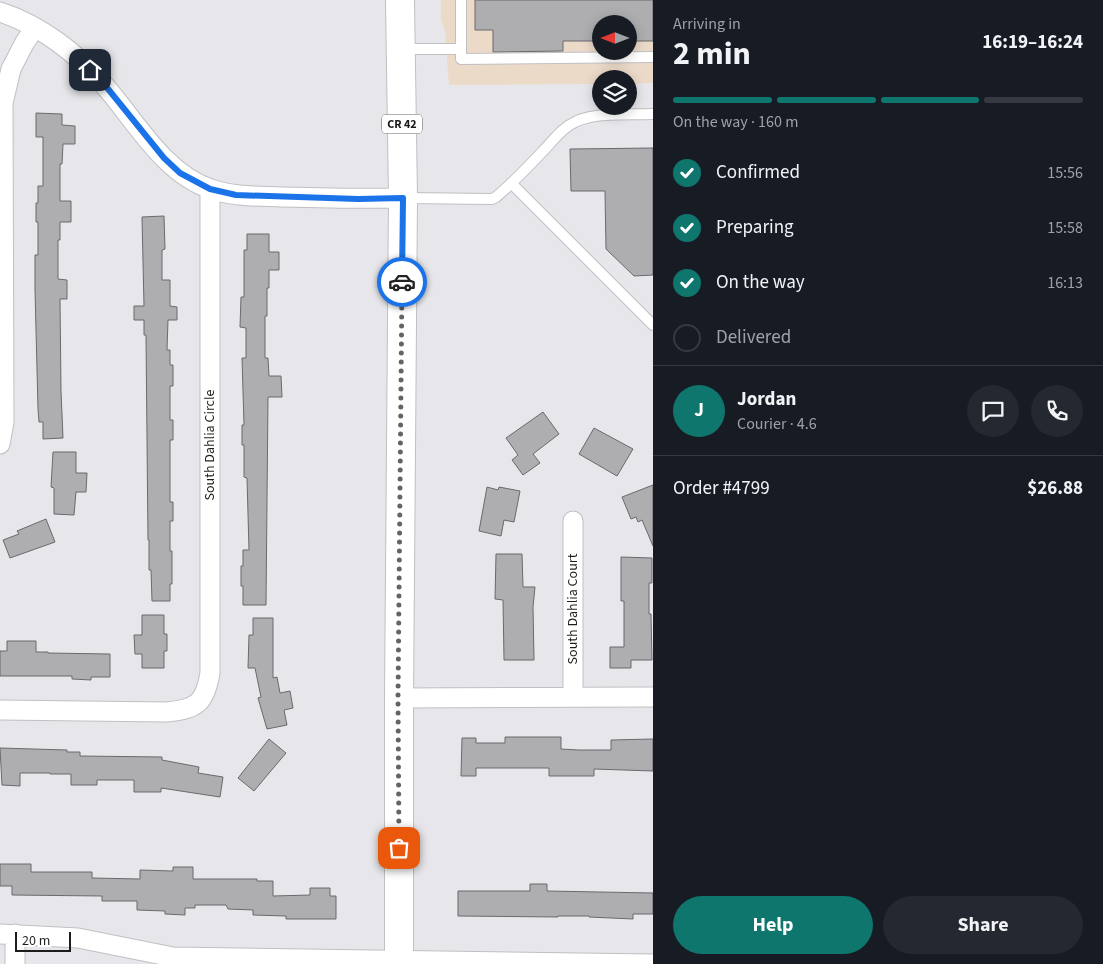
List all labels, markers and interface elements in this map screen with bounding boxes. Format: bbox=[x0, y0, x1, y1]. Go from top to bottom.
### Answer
text: Arriving in bbox=[673, 13, 741, 35]
north arrow bbox=[592, 15, 638, 60]
map controls bbox=[592, 15, 637, 115]
text: 16:19–16:24 bbox=[982, 29, 1083, 56]
text: 2 min bbox=[673, 31, 751, 77]
pin bbox=[69, 49, 111, 91]
icon: home bbox=[76, 56, 104, 84]
button: layers bbox=[592, 70, 637, 115]
text: On the way · 160 m bbox=[673, 111, 798, 133]
road number: CR 42 bbox=[382, 115, 422, 134]
icon: check bbox=[673, 159, 701, 187]
text: Confirmed bbox=[716, 159, 800, 186]
text: 15:56 bbox=[1047, 162, 1083, 184]
icon: check bbox=[673, 214, 701, 242]
text: Preparing bbox=[716, 214, 794, 241]
text: 15:58 bbox=[1047, 217, 1083, 239]
courier bbox=[377, 257, 427, 307]
icon: car bbox=[388, 268, 416, 296]
icon: check bbox=[673, 269, 701, 297]
text: On the way bbox=[716, 269, 805, 296]
text: 16:13 bbox=[1047, 272, 1083, 294]
text: Delivered bbox=[716, 324, 791, 351]
button: chat bbox=[967, 385, 1019, 437]
button: phone bbox=[1031, 385, 1083, 437]
text: Jordan bbox=[737, 386, 796, 413]
street label: South Dahlia Circle bbox=[200, 389, 220, 501]
text: J bbox=[694, 397, 704, 424]
text: Courier · 4.6 bbox=[737, 413, 817, 435]
text: Order #4799 bbox=[673, 475, 770, 502]
text: $26.88 bbox=[1027, 475, 1083, 502]
street label: South Dahlia Court bbox=[563, 553, 583, 664]
pin bbox=[378, 827, 420, 869]
icon: bag bbox=[385, 834, 413, 862]
button: Help bbox=[673, 896, 873, 954]
button: Share bbox=[883, 896, 1083, 954]
scale bar bbox=[15, 929, 71, 952]
text: 20 m bbox=[22, 931, 50, 951]

